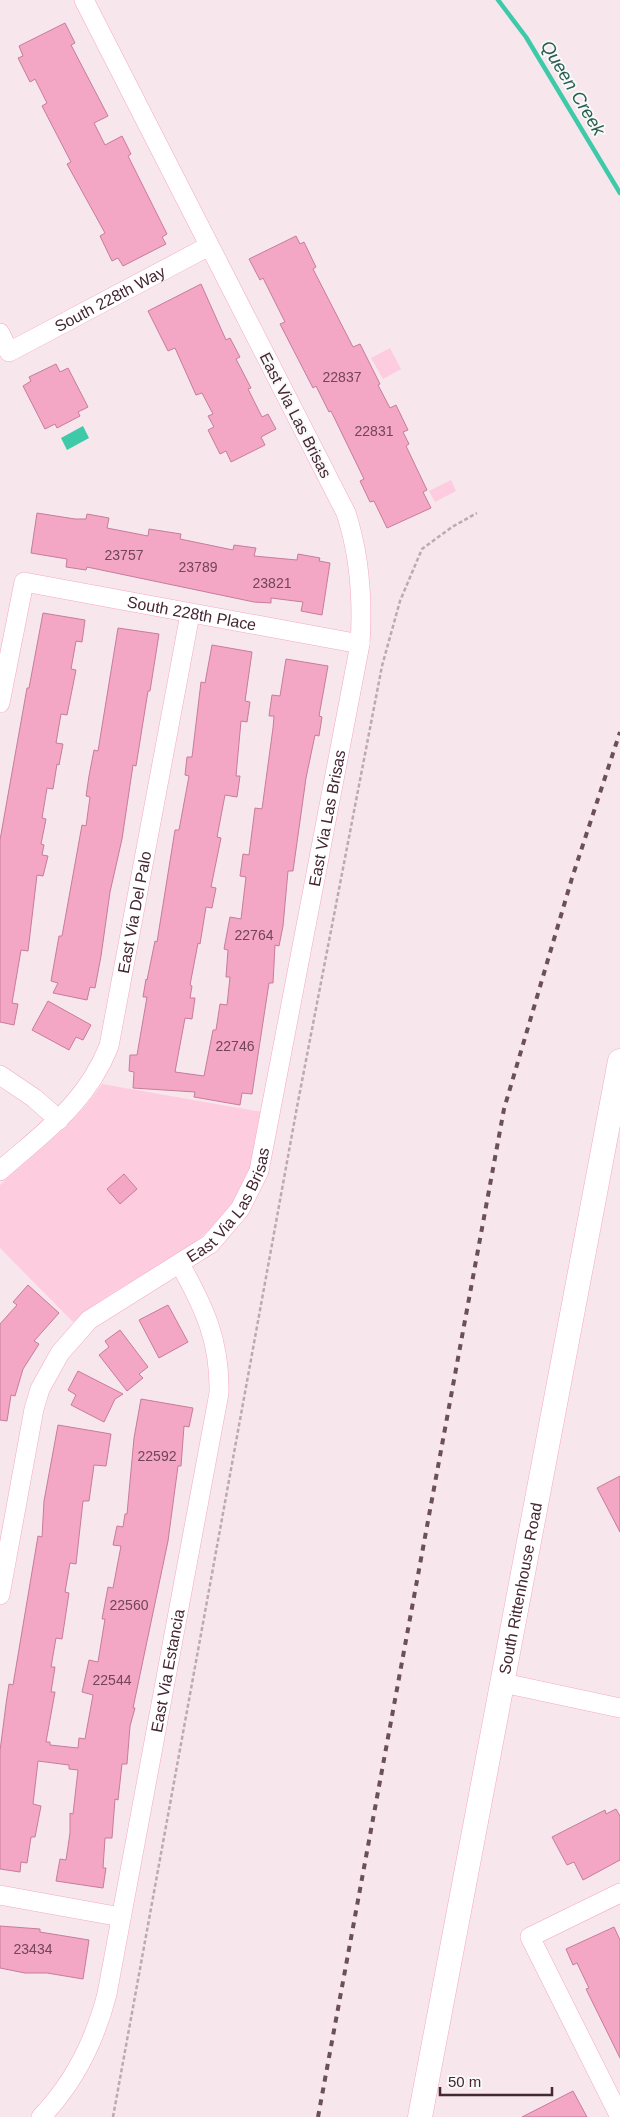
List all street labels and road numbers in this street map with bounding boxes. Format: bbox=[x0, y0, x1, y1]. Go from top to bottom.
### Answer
street label: South 228th Way bbox=[52, 263, 168, 335]
street label: East Via Las Brisas bbox=[257, 350, 335, 481]
street label: South 228th Place bbox=[126, 593, 258, 634]
street label: East Via Las Brisas bbox=[306, 748, 349, 888]
street label: East Via Del Palo bbox=[115, 849, 154, 975]
street label: East Via Las Brisas bbox=[184, 1146, 272, 1266]
street label: South Rittenhouse Road bbox=[496, 1501, 545, 1676]
street label: East Via Estancia bbox=[148, 1608, 188, 1734]

